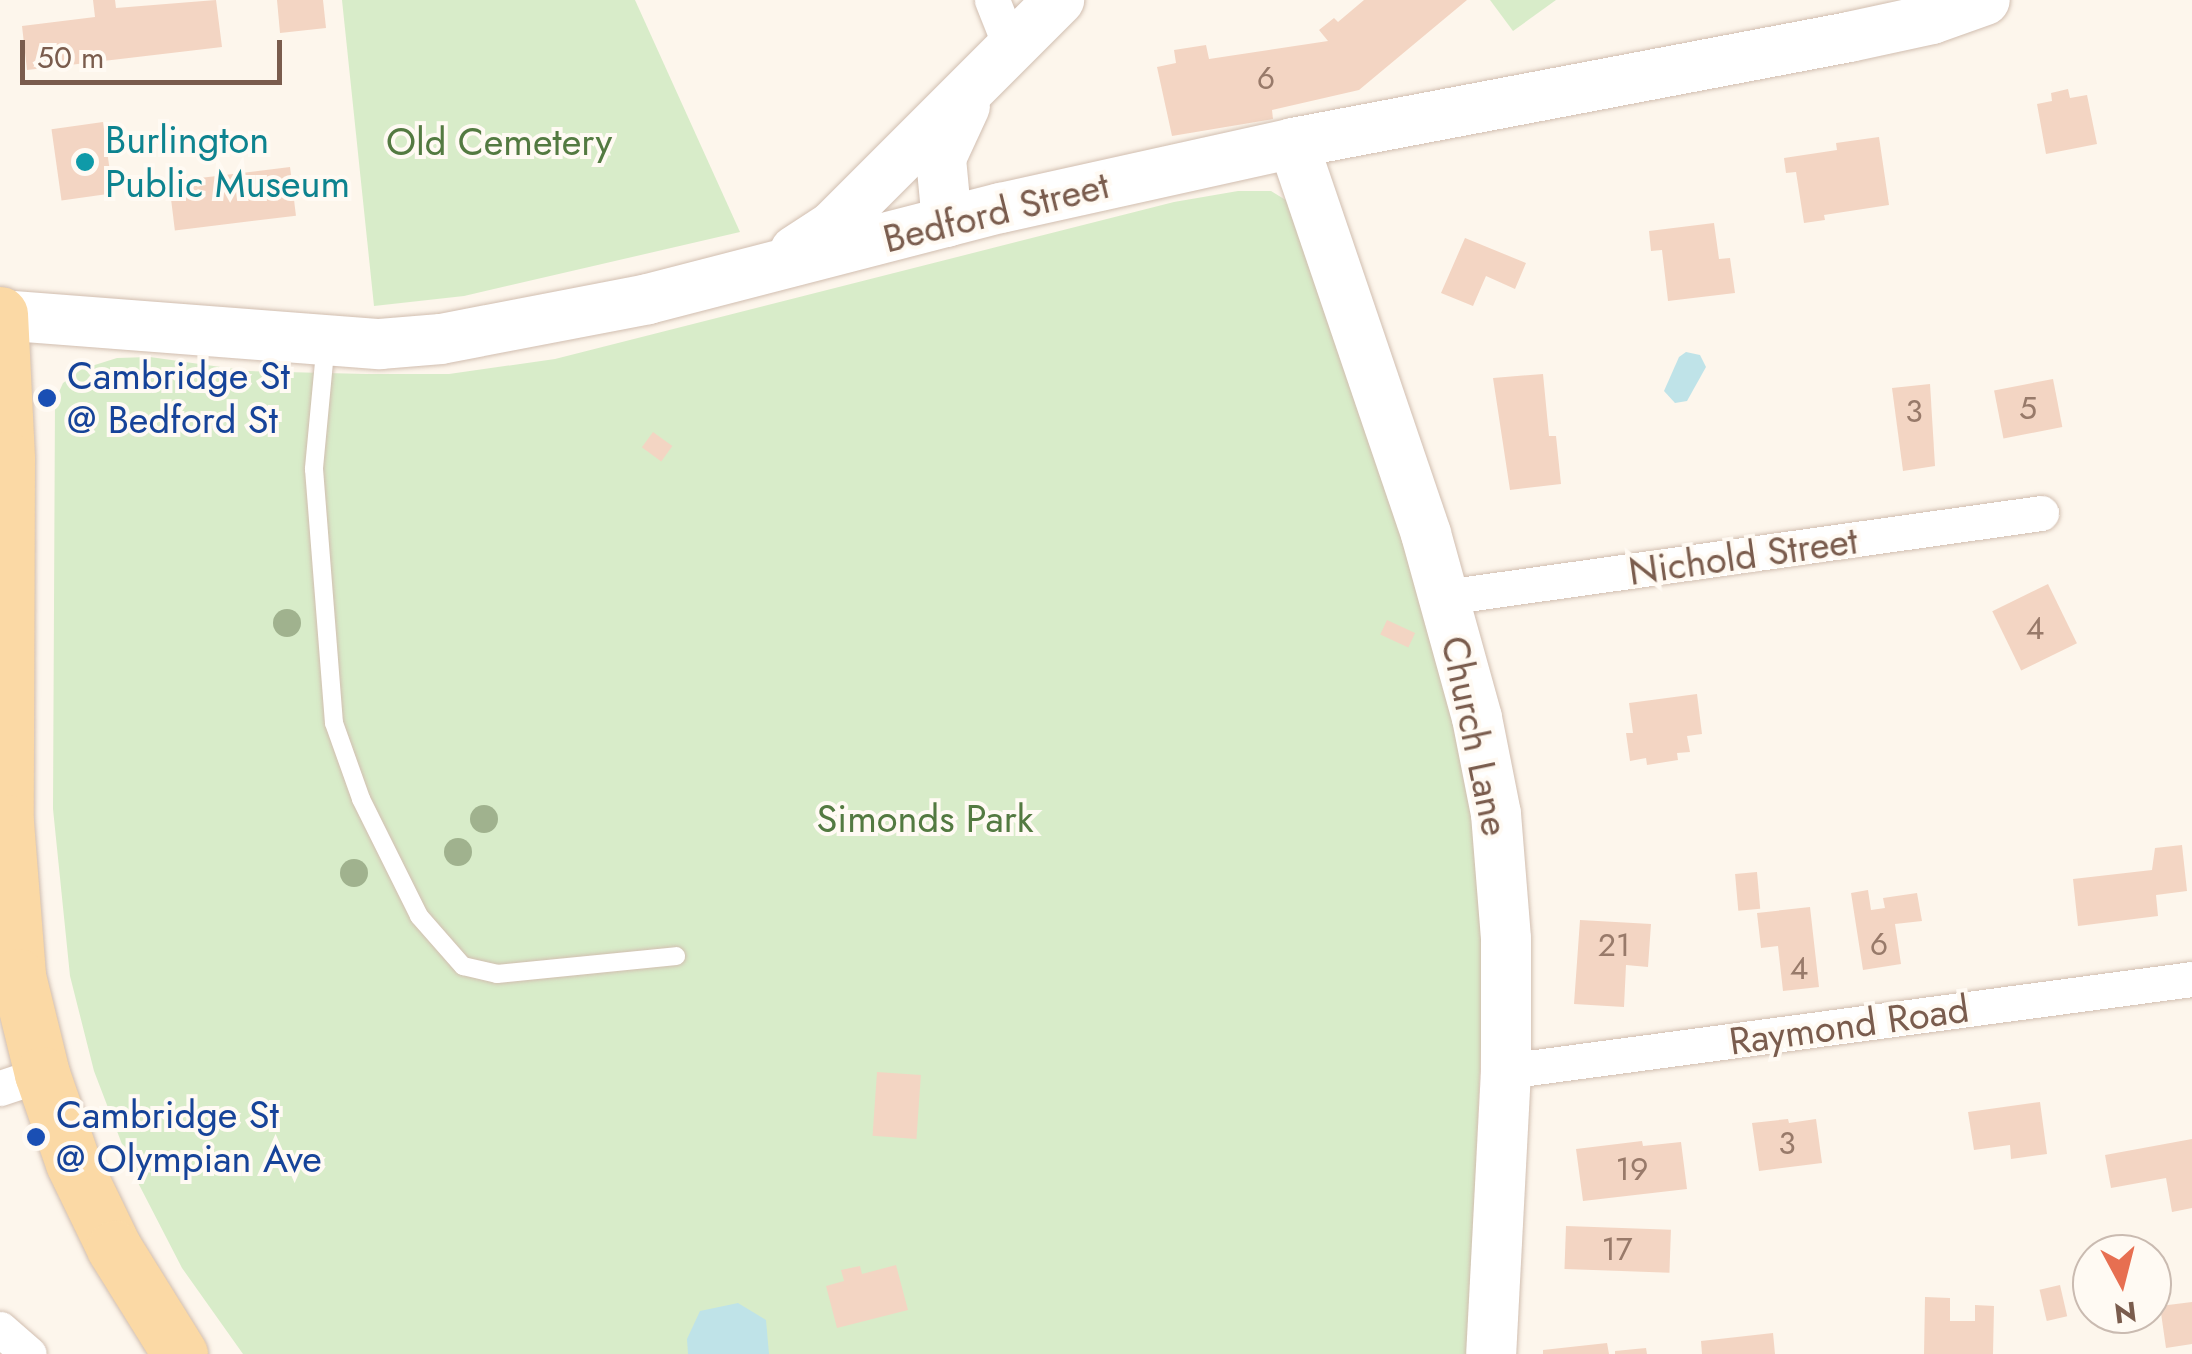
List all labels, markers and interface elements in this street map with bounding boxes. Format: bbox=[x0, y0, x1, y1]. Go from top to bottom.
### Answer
scale bar bbox=[25, 20, 288, 82]
text: 50 m bbox=[37, 36, 104, 79]
house number: 6 bbox=[1257, 59, 1275, 97]
place label: Burlington Public Museum bbox=[105, 117, 350, 206]
park label: Old Cemetery bbox=[386, 119, 612, 165]
marker: Burlington Public Museum bbox=[74, 151, 96, 173]
street label: Bedford Street bbox=[879, 162, 1113, 262]
place label: Cambridge St @ Bedford St bbox=[67, 353, 290, 442]
marker: Cambridge St @ Bedford St bbox=[36, 387, 58, 409]
house number: 5 bbox=[2019, 389, 2037, 427]
house number: 3 bbox=[1905, 392, 1923, 430]
street label: Nichold Street bbox=[1626, 517, 1860, 595]
house number: 4 bbox=[2026, 609, 2044, 647]
street label: Church Lane bbox=[1432, 632, 1518, 840]
park label: Simonds Park bbox=[816, 796, 1034, 842]
house number: 6 bbox=[1870, 925, 1888, 963]
house number: 21 bbox=[1598, 926, 1630, 964]
house number: 4 bbox=[1790, 949, 1808, 987]
street label: Raymond Road bbox=[1726, 986, 1972, 1064]
place label: Cambridge St @ Olympian Ave bbox=[56, 1092, 322, 1182]
house number: 3 bbox=[1778, 1124, 1796, 1162]
marker: Cambridge St @ Olympian Ave bbox=[25, 1126, 47, 1148]
house number: 19 bbox=[1616, 1150, 1648, 1188]
house number: 17 bbox=[1601, 1230, 1633, 1268]
north arrow bbox=[2072, 1234, 2172, 1334]
text: N bbox=[2112, 1291, 2139, 1334]

